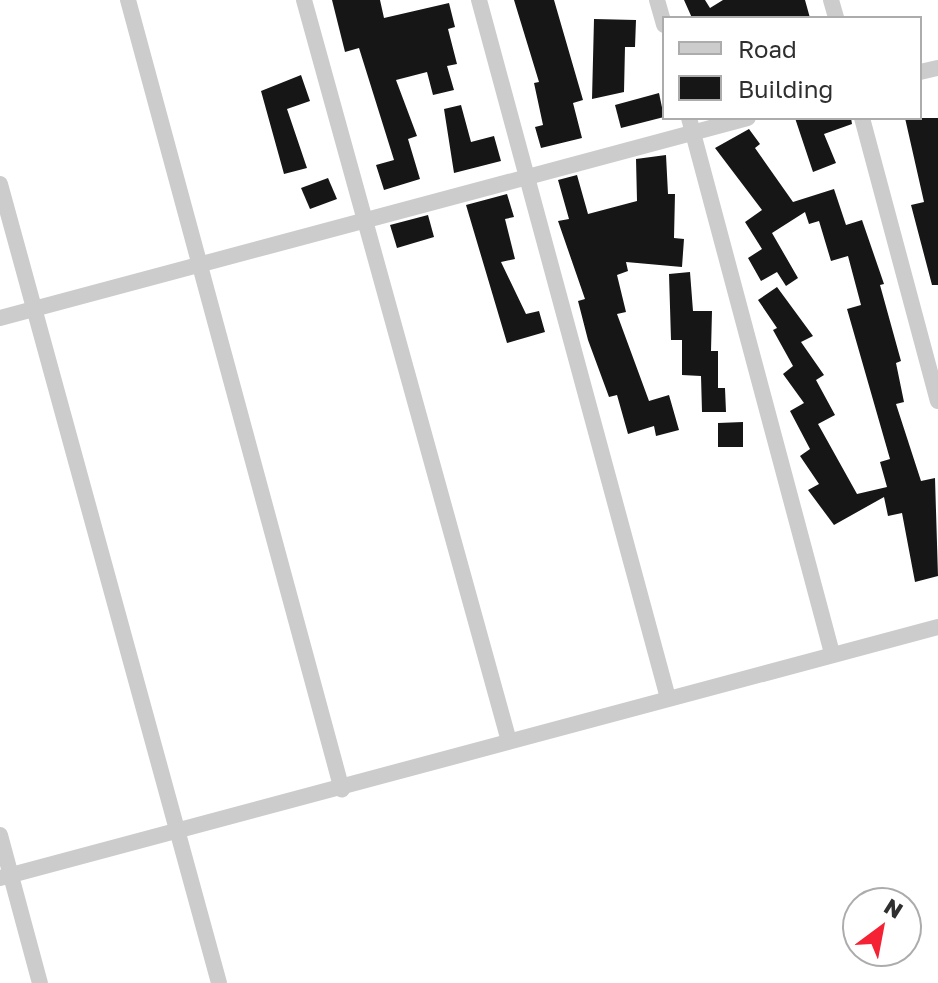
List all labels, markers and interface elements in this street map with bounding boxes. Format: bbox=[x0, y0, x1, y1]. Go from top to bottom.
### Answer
legend bbox=[662, 16, 922, 120]
text: Road bbox=[738, 34, 797, 63]
text: Building bbox=[738, 74, 833, 103]
north arrow bbox=[842, 887, 922, 967]
text: N bbox=[880, 892, 908, 924]

